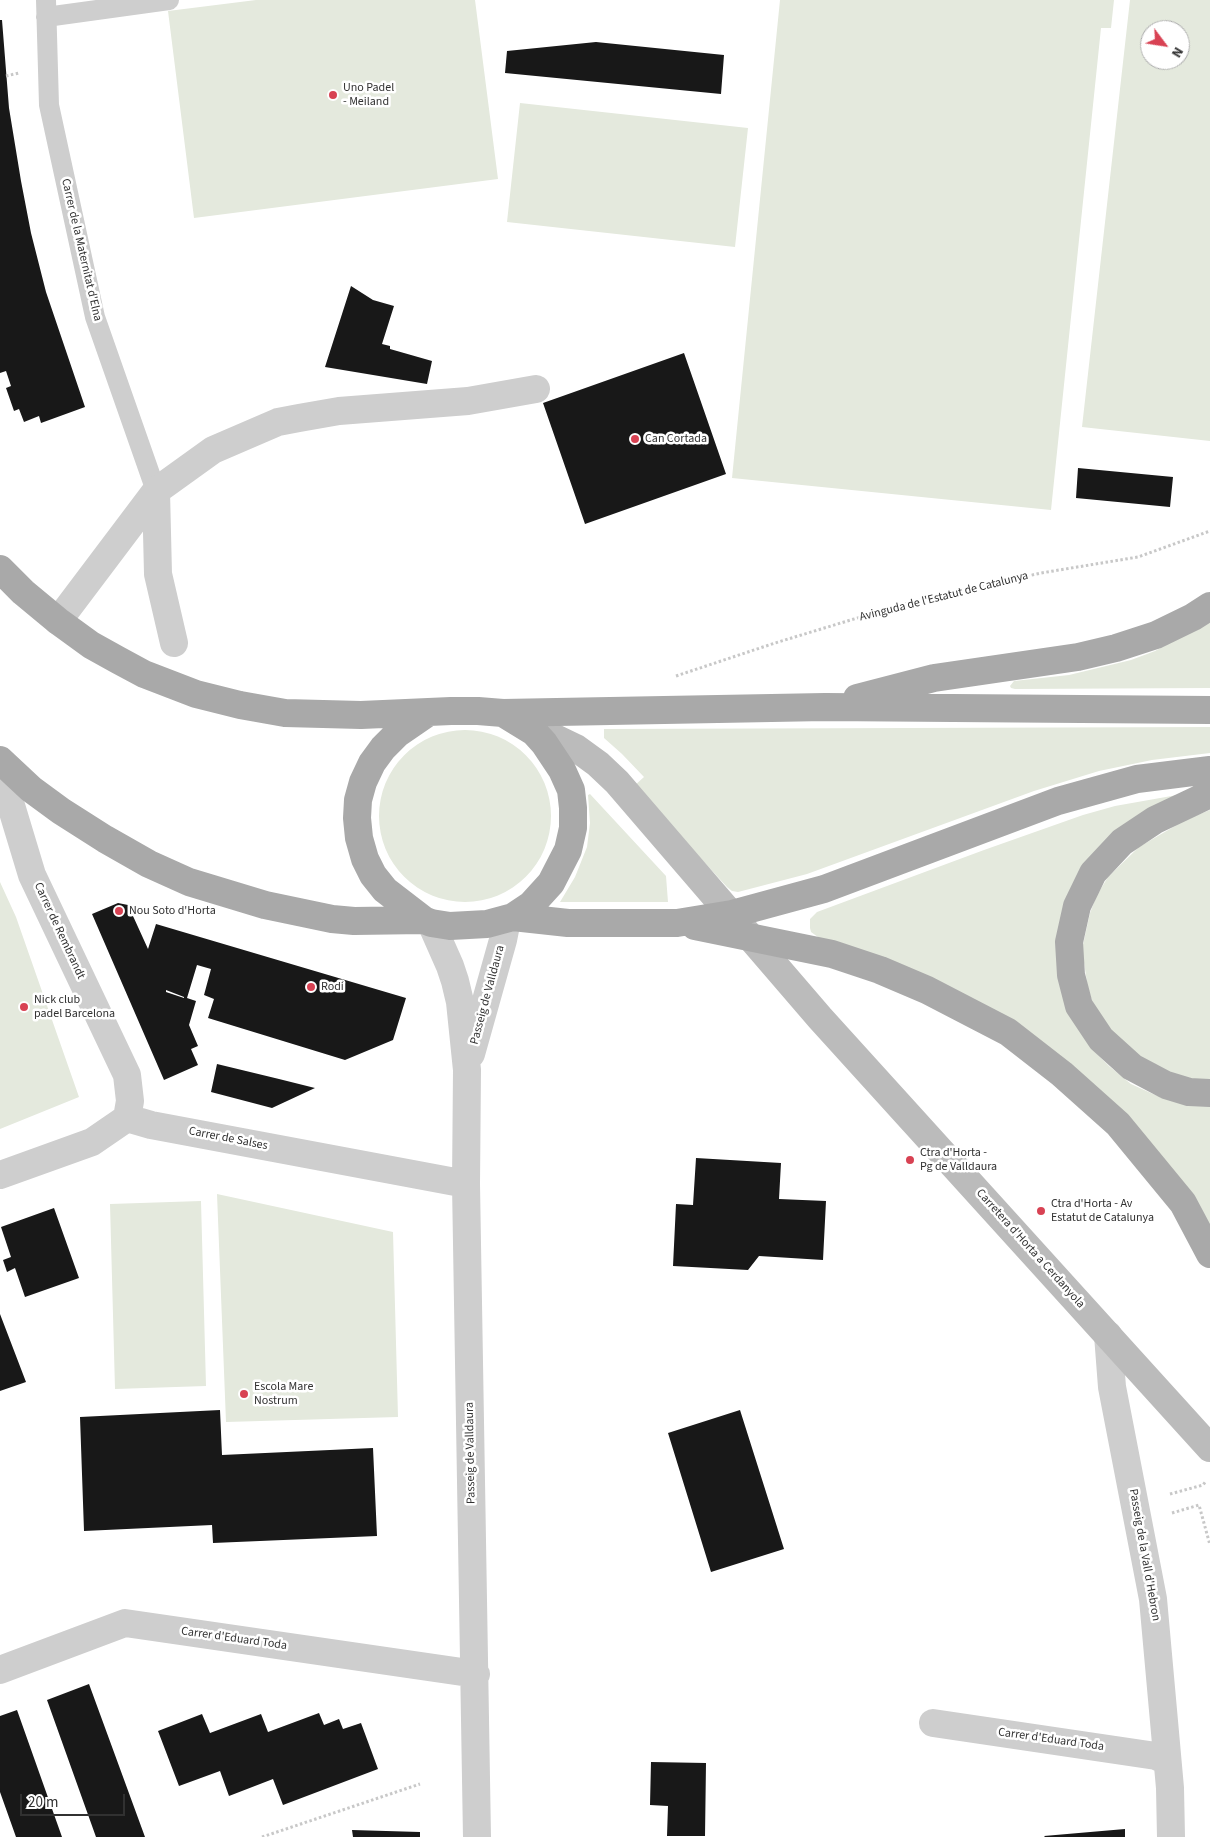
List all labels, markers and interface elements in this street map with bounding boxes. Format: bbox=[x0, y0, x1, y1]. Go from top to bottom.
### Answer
north arrow bbox=[1140, 20, 1190, 70]
text: N bbox=[1166, 43, 1188, 61]
place label: Uno Padel - Meiland bbox=[343, 81, 394, 109]
marker: Uno Padel - Meiland bbox=[327, 89, 339, 101]
street label: Carrer de la Maternitat d'Elna bbox=[58, 177, 104, 323]
place label: Can Cortada bbox=[645, 432, 707, 446]
marker: Can Cortada bbox=[629, 433, 641, 445]
street label: Avinguda de l'Estatut de Catalunya bbox=[858, 569, 1030, 625]
street label: Carrer de Rembrandt bbox=[30, 880, 88, 982]
place label: Nou Soto d'Horta bbox=[129, 904, 216, 918]
marker: Nou Soto d'Horta bbox=[113, 905, 125, 917]
street label: Passeig de Valldaura bbox=[468, 944, 508, 1046]
place label: Rodi bbox=[321, 980, 344, 994]
marker: Rodi bbox=[305, 981, 317, 993]
place label: Nick club padel Barcelona bbox=[34, 993, 115, 1021]
marker: Nick club padel Barcelona bbox=[18, 1001, 30, 1013]
street label: Carrer de Salses bbox=[187, 1124, 269, 1154]
place label: Ctra d'Horta - Pg de Valldaura bbox=[920, 1146, 997, 1174]
marker: Ctra d'Horta - Pg de Valldaura bbox=[904, 1154, 916, 1166]
street label: Carretera d'Horta a Cerdanyola bbox=[973, 1186, 1087, 1312]
place label: Ctra d'Horta - Av Estatut de Catalunya bbox=[1051, 1197, 1154, 1225]
marker: Ctra d'Horta - Av Estatut de Catalunya bbox=[1035, 1205, 1047, 1217]
place label: Escola Mare Nostrum bbox=[254, 1380, 313, 1408]
marker: Escola Mare Nostrum bbox=[238, 1388, 250, 1400]
street label: Passeig de Valldaura bbox=[463, 1402, 479, 1504]
street label: Passeig de la Vall d'Hebron bbox=[1125, 1488, 1163, 1622]
street label: Carrer d'Eduard Toda bbox=[180, 1624, 288, 1654]
street label: Carrer d'Eduard Toda bbox=[997, 1725, 1105, 1755]
scale bar bbox=[22, 1784, 128, 1816]
text: 20 m bbox=[28, 1792, 58, 1813]

